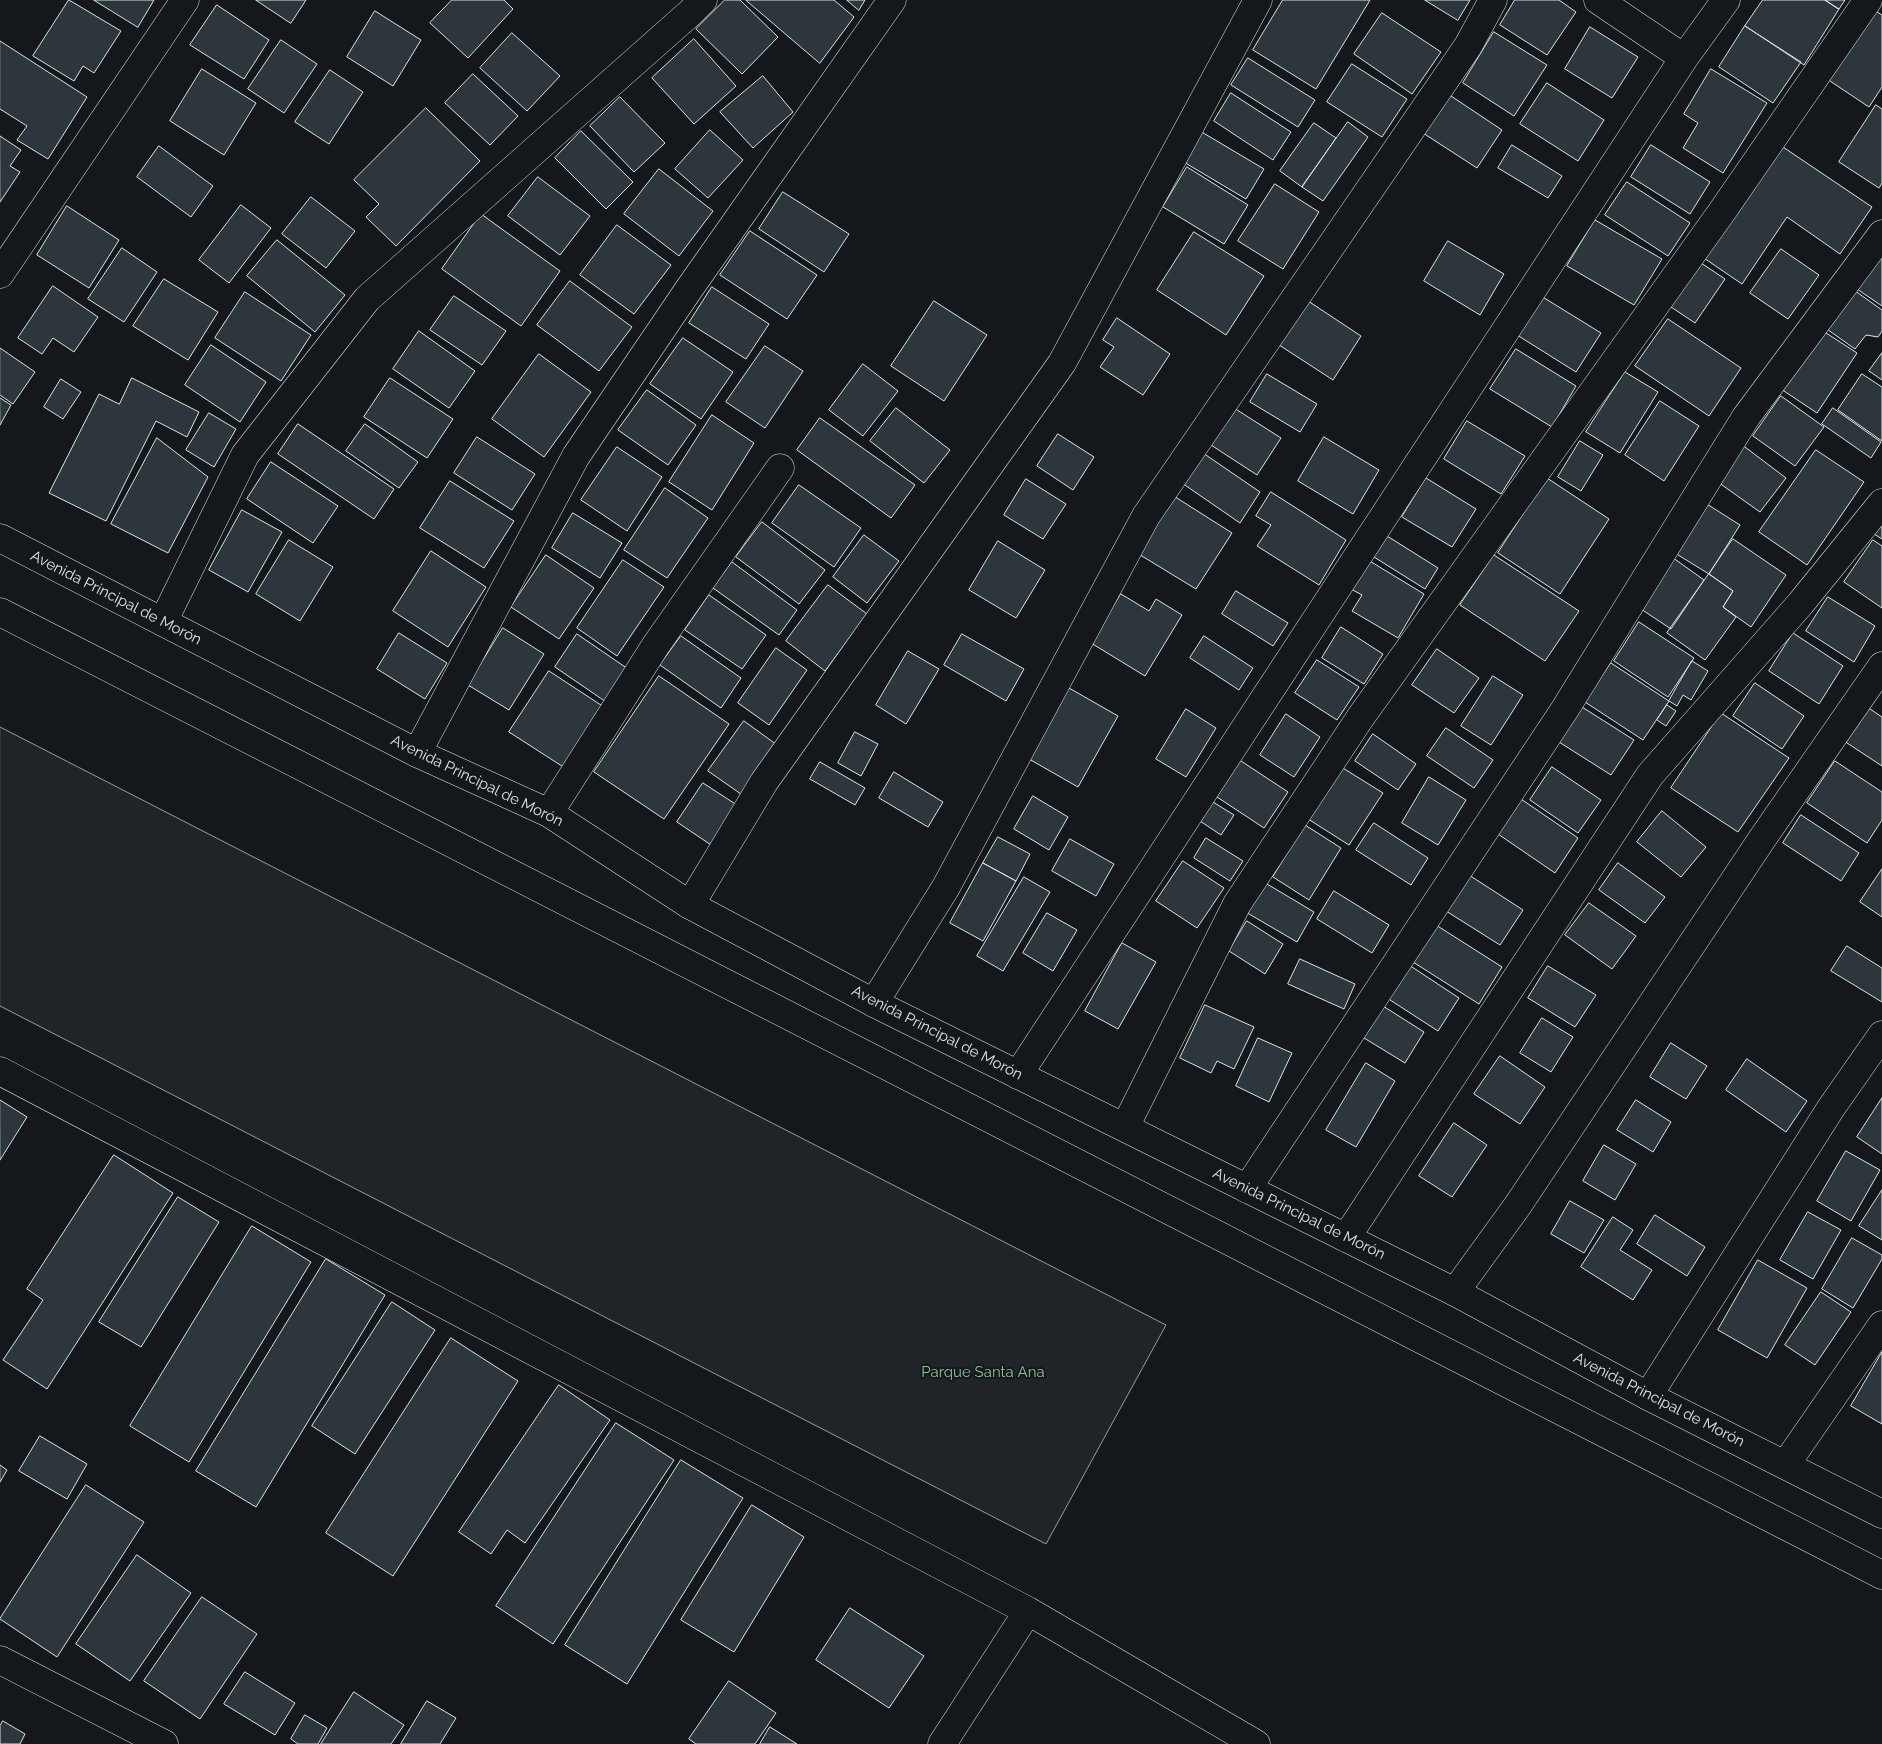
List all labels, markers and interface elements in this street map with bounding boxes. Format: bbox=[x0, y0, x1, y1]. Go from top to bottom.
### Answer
street label: Avenida Principal de Morón bbox=[27, 547, 205, 649]
street label: Avenida Principal de Morón bbox=[388, 731, 566, 831]
street label: Avenida Principal de Morón bbox=[848, 982, 1026, 1084]
street label: Avenida Principal de Morón bbox=[1210, 1164, 1388, 1264]
street label: Avenida Principal de Morón bbox=[1570, 1349, 1748, 1451]
park label: Parque Santa Ana bbox=[921, 1363, 1045, 1381]

